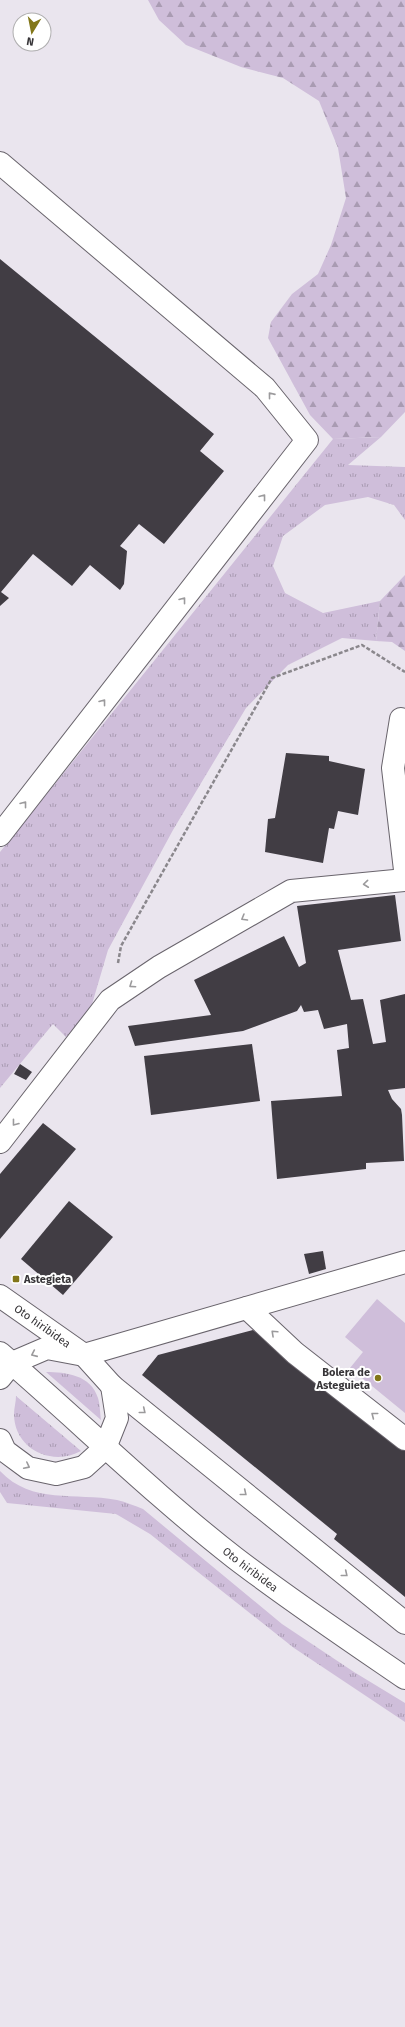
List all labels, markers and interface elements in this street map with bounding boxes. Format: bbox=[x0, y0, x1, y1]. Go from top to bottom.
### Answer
north arrow bbox=[12, 12, 52, 52]
text: N bbox=[26, 34, 35, 48]
one-way arrow bbox=[269, 393, 276, 400]
one-way arrow bbox=[258, 494, 265, 501]
one-way arrow bbox=[178, 597, 185, 604]
one-way arrow bbox=[98, 700, 105, 707]
one-way arrow bbox=[19, 802, 26, 809]
one-way arrow bbox=[363, 879, 369, 888]
one-way arrow bbox=[241, 914, 248, 921]
one-way arrow bbox=[129, 980, 136, 988]
one-way arrow bbox=[13, 1118, 20, 1125]
place label: Astegieta bbox=[23, 1273, 71, 1286]
marker: Astegieta bbox=[11, 1274, 21, 1284]
street label: Oto hiribidea bbox=[12, 1302, 73, 1351]
one-way arrow bbox=[271, 1330, 279, 1338]
one-way arrow bbox=[30, 1349, 38, 1357]
place label: Bolera de Asteguieta bbox=[316, 1366, 370, 1392]
marker: Bolera de Asteguieta bbox=[373, 1373, 383, 1383]
one-way arrow bbox=[138, 1406, 145, 1413]
one-way arrow bbox=[372, 1413, 379, 1420]
one-way arrow bbox=[23, 1461, 31, 1469]
one-way arrow bbox=[239, 1488, 246, 1495]
street label: Oto hiribidea bbox=[220, 1545, 280, 1595]
one-way arrow bbox=[340, 1570, 348, 1577]

